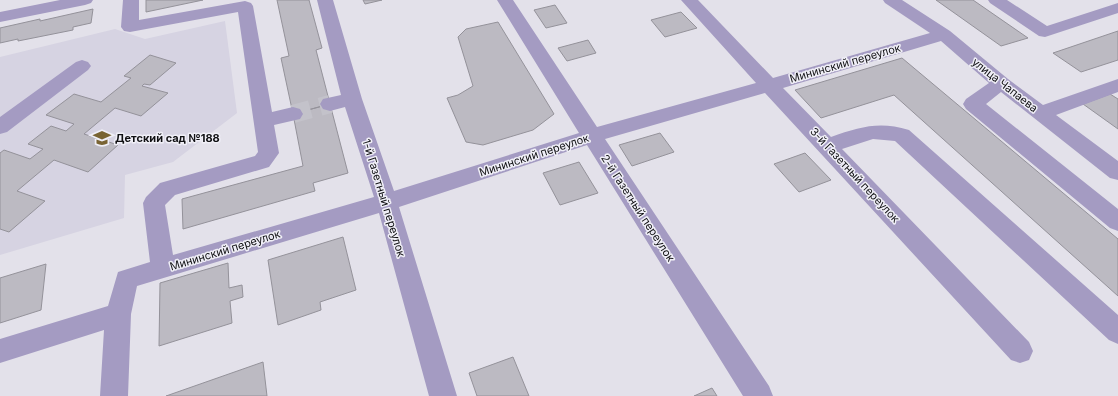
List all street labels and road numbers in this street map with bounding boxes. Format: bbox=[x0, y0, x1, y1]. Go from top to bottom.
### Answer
street label: Мининский переулок bbox=[788, 40, 902, 86]
street label: улица Чапаева bbox=[969, 55, 1041, 115]
street label: 3-й Газетный переулок bbox=[807, 125, 903, 225]
street label: Мининский переулок bbox=[477, 131, 591, 179]
street label: 1-й Газетный переулок bbox=[359, 137, 409, 259]
street label: 2-й Газетный переулок bbox=[598, 152, 678, 264]
street label: Мининский переулок bbox=[168, 227, 282, 273]

